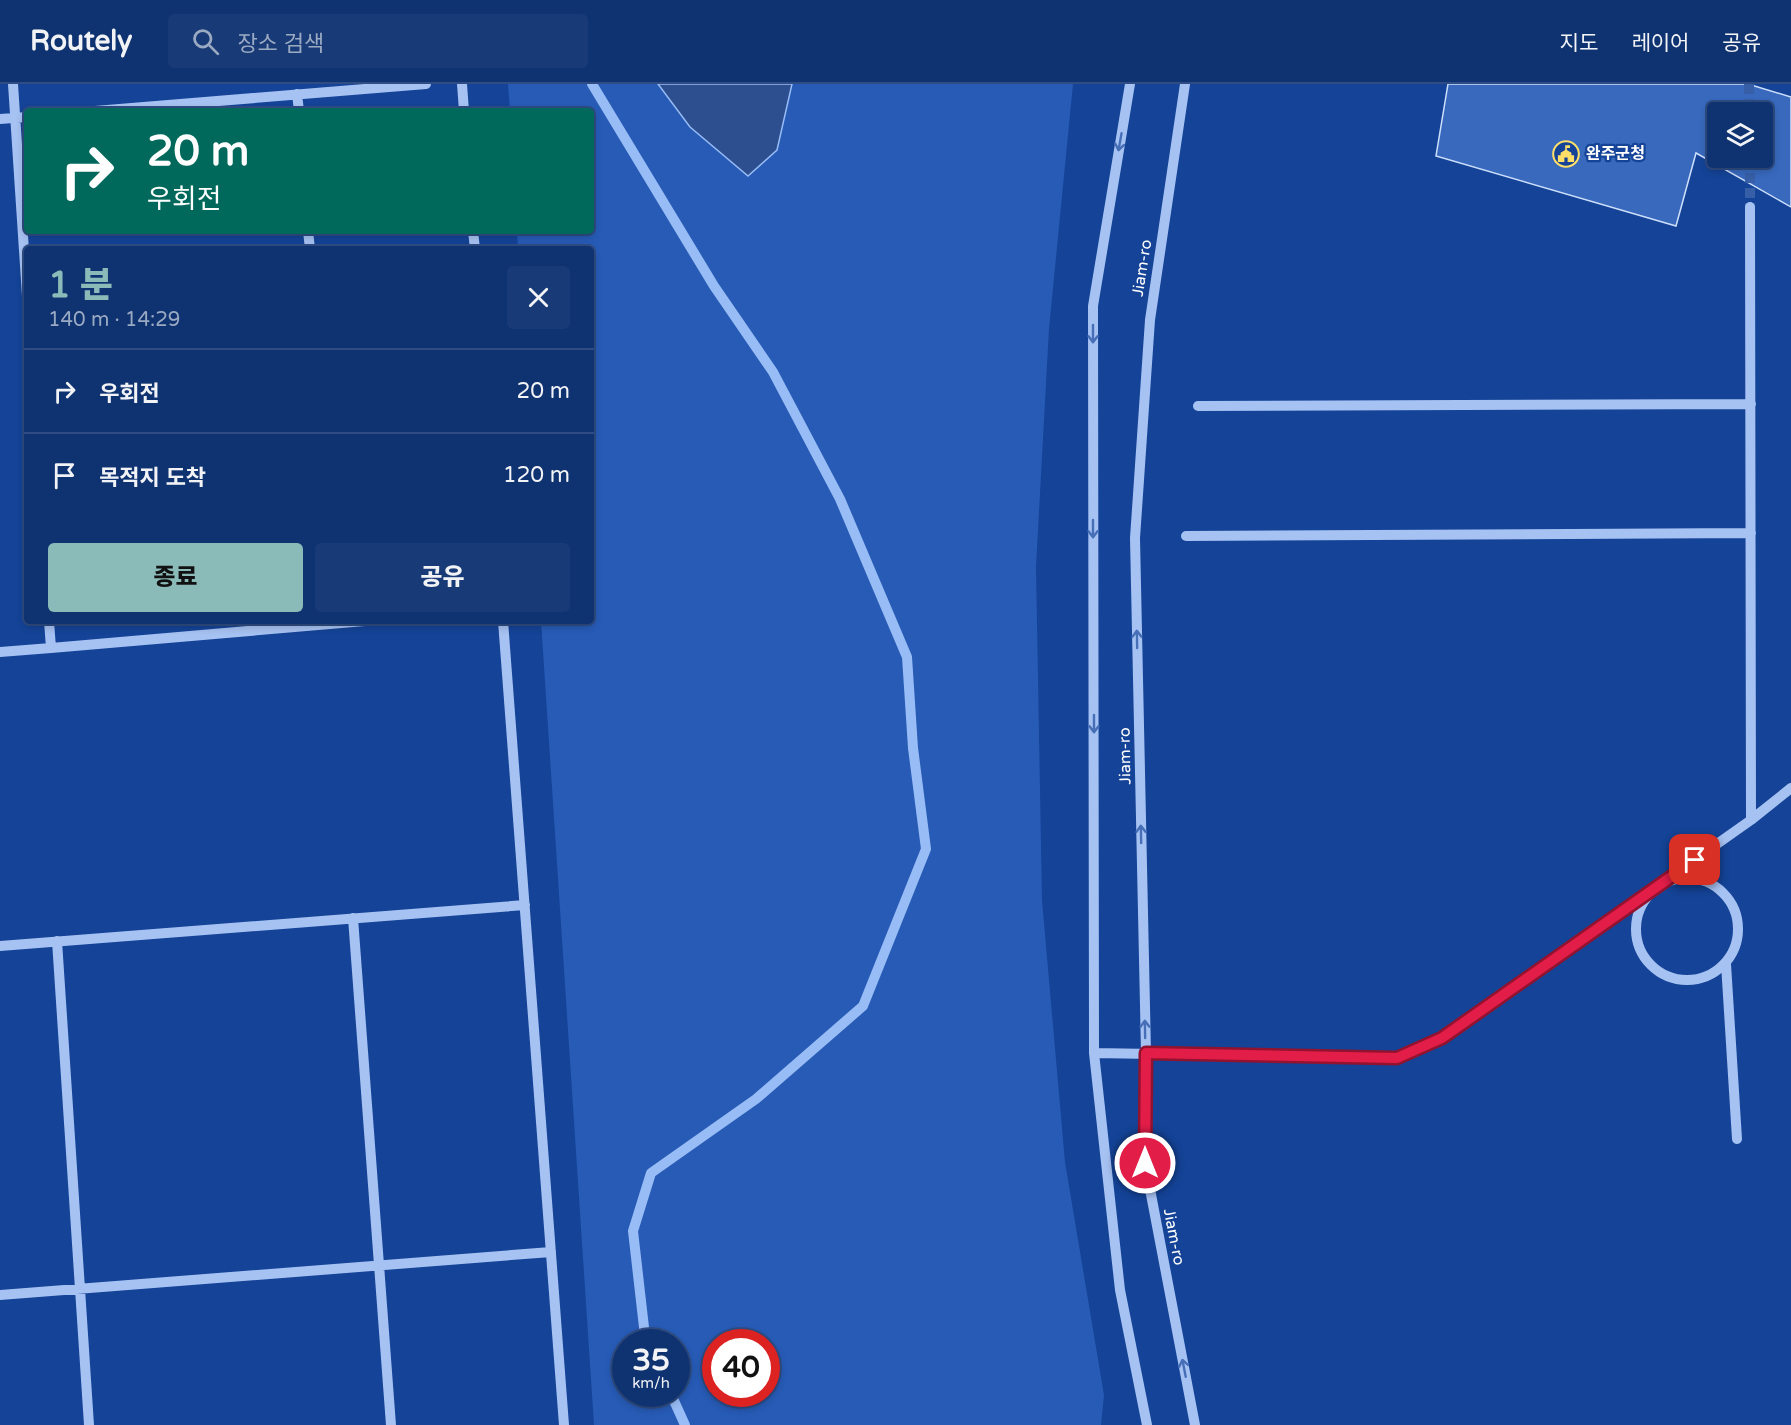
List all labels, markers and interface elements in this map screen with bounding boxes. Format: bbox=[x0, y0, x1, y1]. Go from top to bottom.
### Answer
search box bbox=[168, 14, 588, 68]
text: Routely bbox=[30, 24, 132, 58]
icon: search bbox=[189, 25, 222, 58]
text: 장소 검색 bbox=[237, 31, 324, 57]
text: 지도 bbox=[1560, 31, 1598, 56]
text: 레이어 bbox=[1631, 31, 1689, 56]
text: 공유 bbox=[1722, 31, 1761, 56]
map controls bbox=[1707, 102, 1773, 168]
button: layers bbox=[1707, 102, 1773, 168]
text: 20 m bbox=[147, 126, 249, 177]
one-way arrow bbox=[1114, 131, 1125, 151]
icon: right bbox=[48, 132, 126, 210]
public building icon: 완주군청 bbox=[1551, 139, 1581, 169]
place label: 완주군청 bbox=[1586, 144, 1645, 164]
text: 우회전 bbox=[147, 183, 222, 216]
street label: Jiam-ro bbox=[1128, 238, 1156, 298]
text: 1 분 bbox=[48, 264, 113, 307]
button: close bbox=[507, 266, 570, 329]
text: 140 m · 14:29 bbox=[48, 308, 180, 332]
one-way arrow bbox=[1087, 324, 1099, 344]
icon: right bbox=[48, 375, 81, 408]
text: 20 m bbox=[516, 378, 570, 404]
text: 우회전 bbox=[99, 381, 160, 407]
icon: arrive bbox=[48, 459, 81, 492]
text: 120 m bbox=[503, 462, 570, 488]
text: 목적지 도착 bbox=[99, 465, 206, 491]
one-way arrow bbox=[1087, 519, 1099, 539]
button: 종료 bbox=[48, 543, 303, 612]
button: 공유 bbox=[315, 543, 570, 612]
one-way arrow bbox=[1131, 630, 1143, 650]
one-way arrow bbox=[1088, 714, 1100, 734]
street label: Jiam-ro bbox=[1115, 727, 1135, 785]
one-way arrow bbox=[1135, 825, 1147, 845]
pin bbox=[1669, 834, 1720, 885]
icon: arrive bbox=[1678, 843, 1711, 876]
one-way arrow bbox=[1139, 1020, 1151, 1040]
position arrow bbox=[1113, 1131, 1177, 1195]
street label: Jiam-ro bbox=[1159, 1207, 1189, 1267]
speed limit sign: 40 bbox=[702, 1329, 780, 1407]
text: 35 bbox=[632, 1342, 670, 1379]
one-way arrow bbox=[1178, 1358, 1189, 1378]
text: km/h bbox=[632, 1374, 670, 1392]

